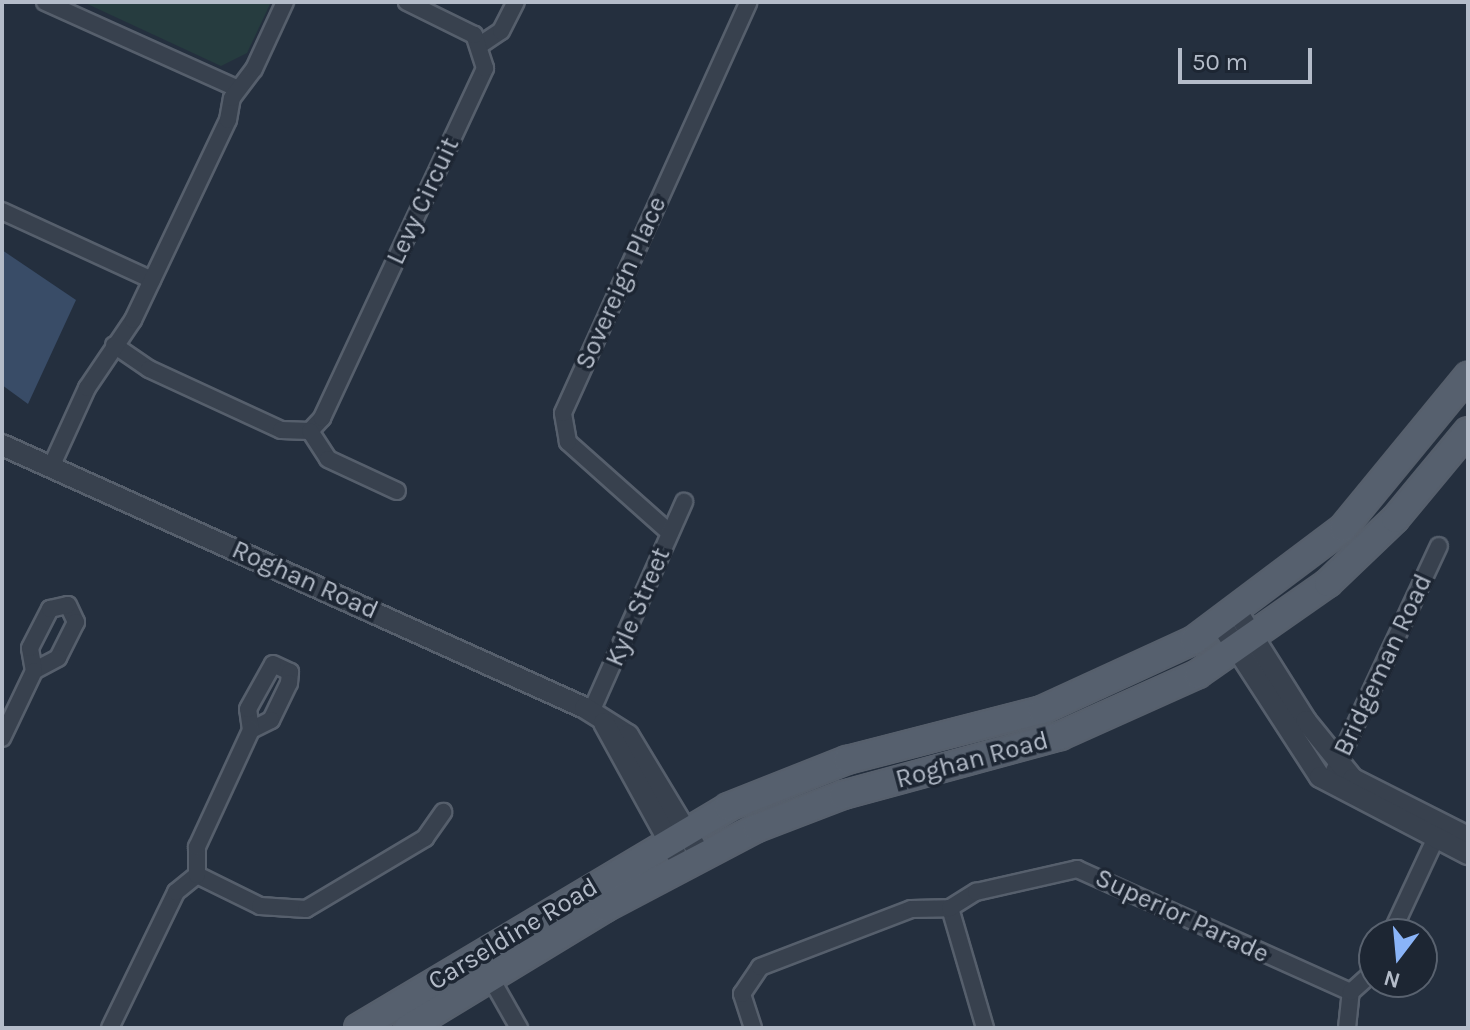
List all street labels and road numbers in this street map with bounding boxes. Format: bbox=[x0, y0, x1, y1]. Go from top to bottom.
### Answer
street label: Levy Circuit bbox=[380, 132, 466, 270]
street label: Sovereign Place bbox=[569, 192, 673, 374]
street label: Roghan Road bbox=[227, 534, 383, 626]
street label: Kyle Street bbox=[599, 543, 677, 671]
street label: Bridgeman Road bbox=[1327, 569, 1439, 761]
street label: Roghan Road bbox=[892, 725, 1052, 795]
street label: Superior Parade bbox=[1090, 862, 1274, 970]
street label: Carseldine Road bbox=[423, 871, 603, 997]

